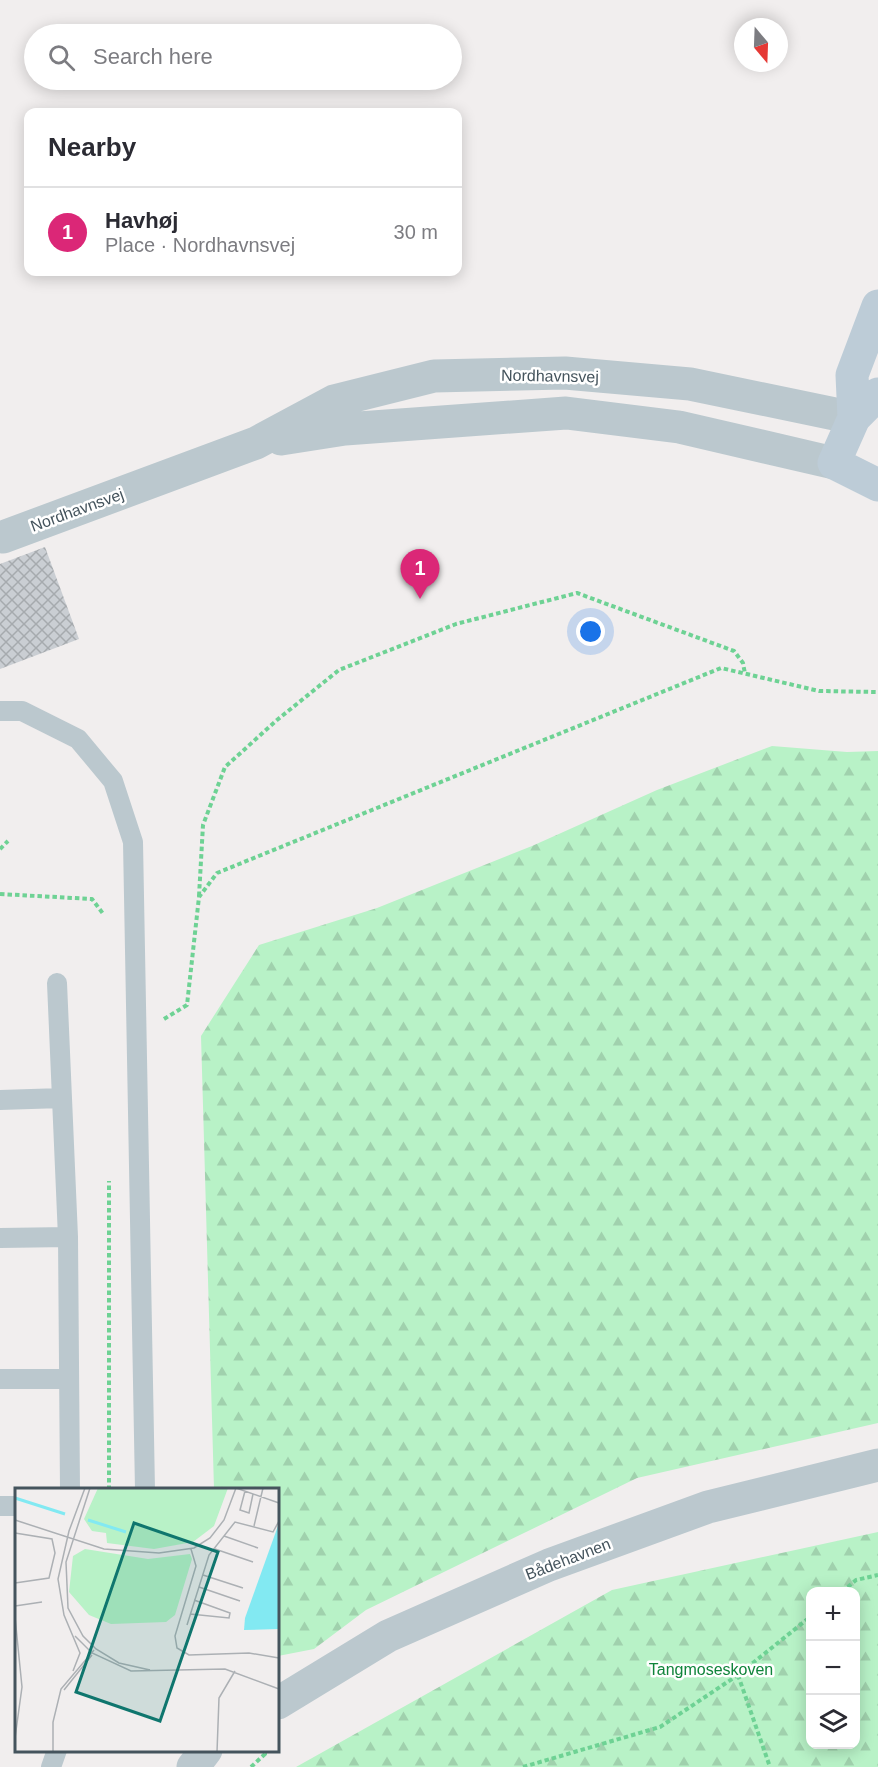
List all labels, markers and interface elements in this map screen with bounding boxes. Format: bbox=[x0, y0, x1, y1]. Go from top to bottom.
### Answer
north arrow bbox=[734, 18, 788, 72]
search box bbox=[24, 24, 462, 90]
icon: search bbox=[45, 41, 78, 74]
text: Search here bbox=[93, 44, 213, 69]
text: Nearby bbox=[48, 132, 136, 162]
text: Havhøj bbox=[105, 208, 178, 233]
text: 1 bbox=[62, 221, 73, 243]
text: 30 m bbox=[394, 221, 438, 243]
text: Place · Nordhavnsvej bbox=[105, 234, 295, 256]
street label: Nordhavnsvej bbox=[501, 367, 599, 385]
street label: Nordhavnsvej bbox=[28, 485, 126, 535]
pin: 1 bbox=[400, 550, 440, 599]
your location bbox=[576, 617, 605, 646]
inset map bbox=[15, 1488, 279, 1752]
street label: Bådehavnen bbox=[523, 1535, 613, 1583]
map controls bbox=[806, 1587, 860, 1749]
button: + bbox=[806, 1587, 860, 1641]
button: − bbox=[806, 1641, 860, 1695]
park label: Tangmoseskoven bbox=[649, 1661, 773, 1678]
button: layers bbox=[806, 1695, 860, 1749]

